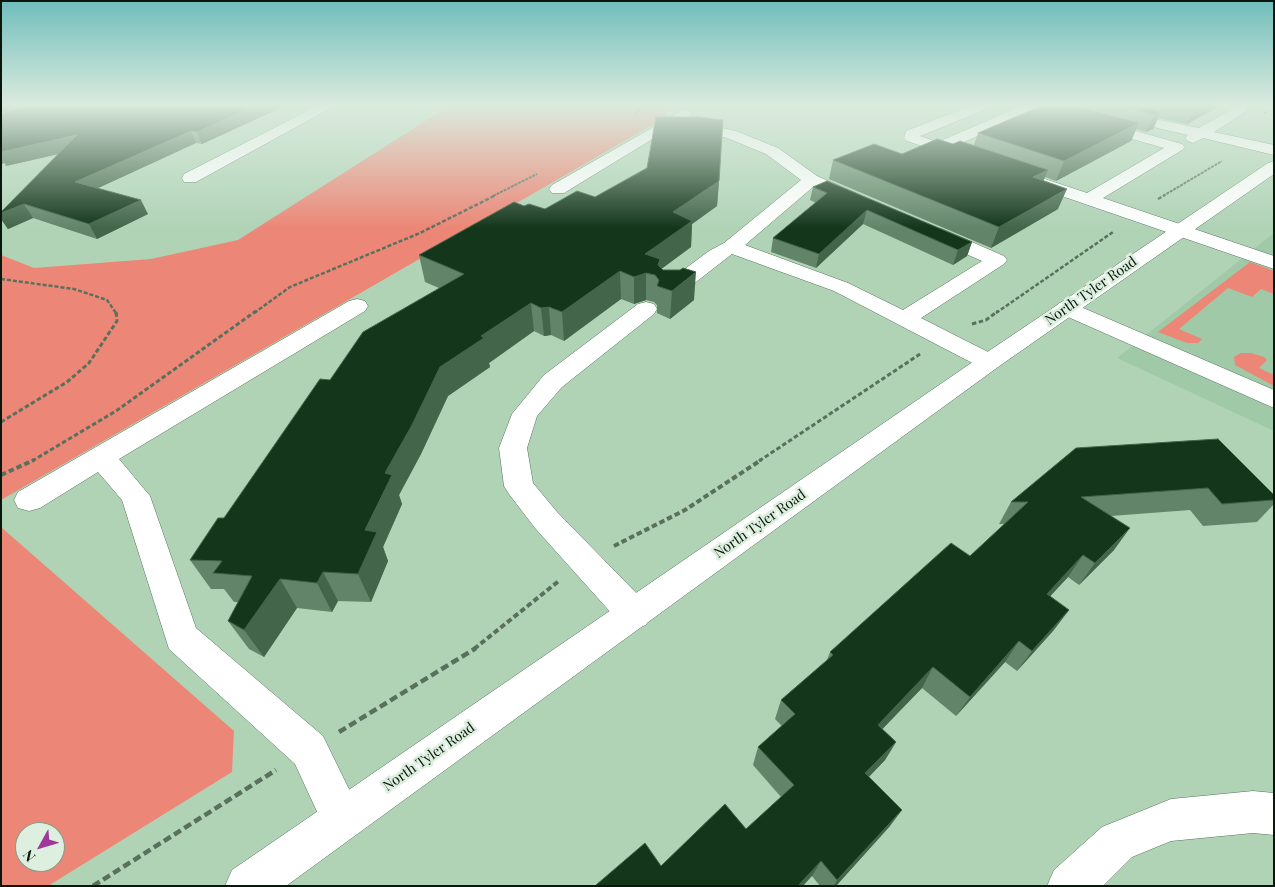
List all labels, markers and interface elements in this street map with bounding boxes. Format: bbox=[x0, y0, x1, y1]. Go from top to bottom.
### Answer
street label: North Tyler Road bbox=[1042, 253, 1140, 329]
street label: North Tyler Road bbox=[711, 486, 809, 562]
street label: North Tyler Road bbox=[380, 719, 478, 795]
north arrow bbox=[15, 822, 65, 872]
text: N bbox=[18, 846, 39, 866]

